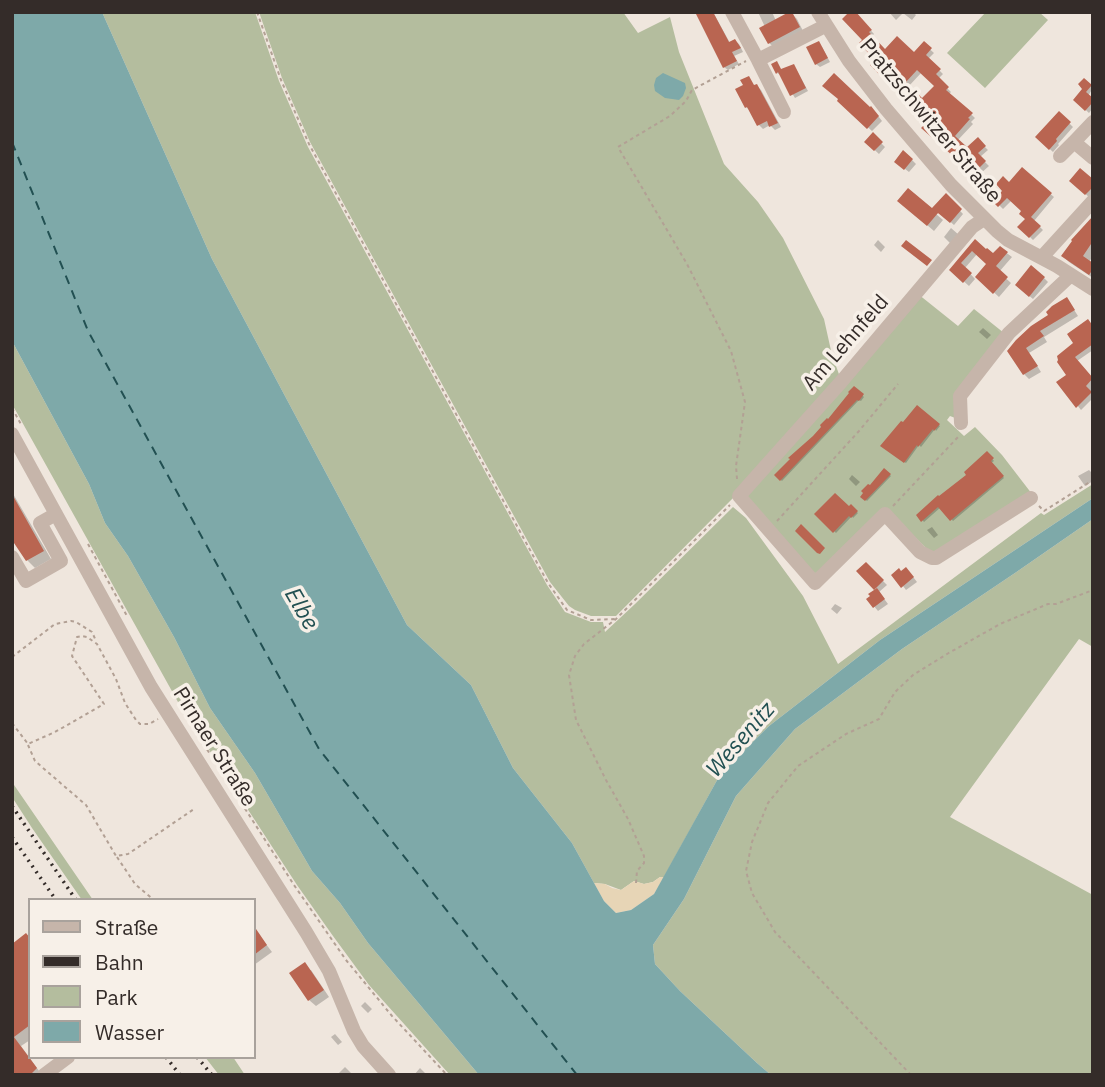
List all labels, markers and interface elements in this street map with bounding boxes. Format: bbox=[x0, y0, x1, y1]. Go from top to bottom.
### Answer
street label: Pratzschwitzer Straße bbox=[854, 34, 1006, 208]
street label: Am Lehnfeld bbox=[798, 290, 894, 396]
water label: Elbe bbox=[278, 583, 324, 635]
street label: Pirnaer Straße bbox=[167, 682, 261, 812]
water label: Wesenitz bbox=[701, 697, 781, 783]
legend bbox=[28, 898, 256, 1059]
text: Straße bbox=[95, 913, 158, 941]
text: Bahn bbox=[95, 948, 144, 976]
text: Park bbox=[95, 983, 138, 1011]
text: Wasser bbox=[95, 1018, 164, 1046]

